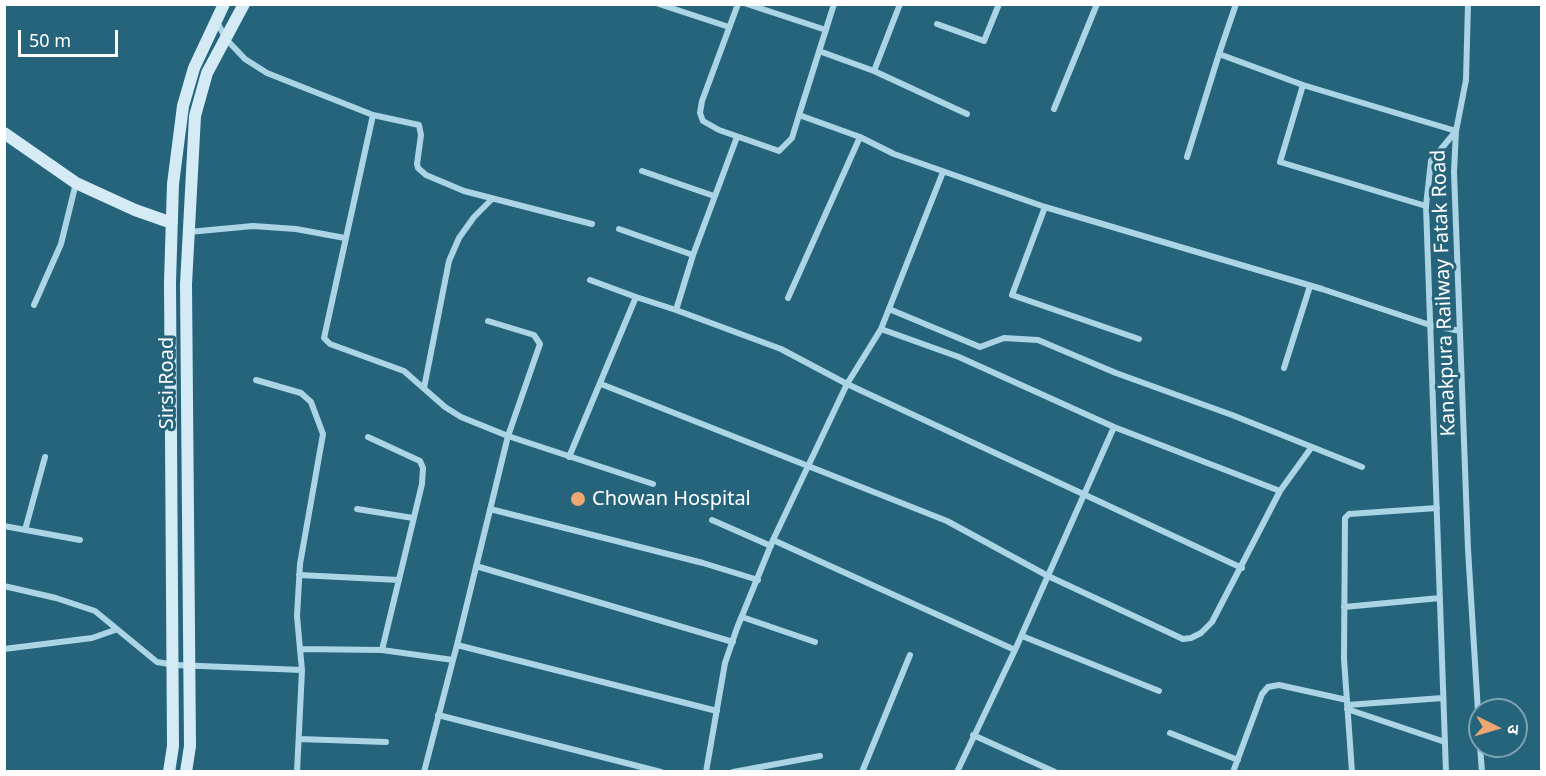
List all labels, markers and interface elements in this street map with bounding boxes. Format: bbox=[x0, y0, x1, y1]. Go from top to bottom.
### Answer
scale bar bbox=[21, 18, 122, 56]
text: 50 m bbox=[29, 28, 71, 52]
street label: Kanakpura Railway Fatak Road bbox=[1427, 149, 1461, 437]
street label: Sirsi Road bbox=[155, 337, 179, 429]
place label: Chowan Hospital bbox=[592, 487, 751, 511]
marker: Chowan Hospital bbox=[569, 490, 587, 508]
north arrow bbox=[1468, 698, 1528, 758]
text: उ bbox=[1503, 724, 1525, 735]

